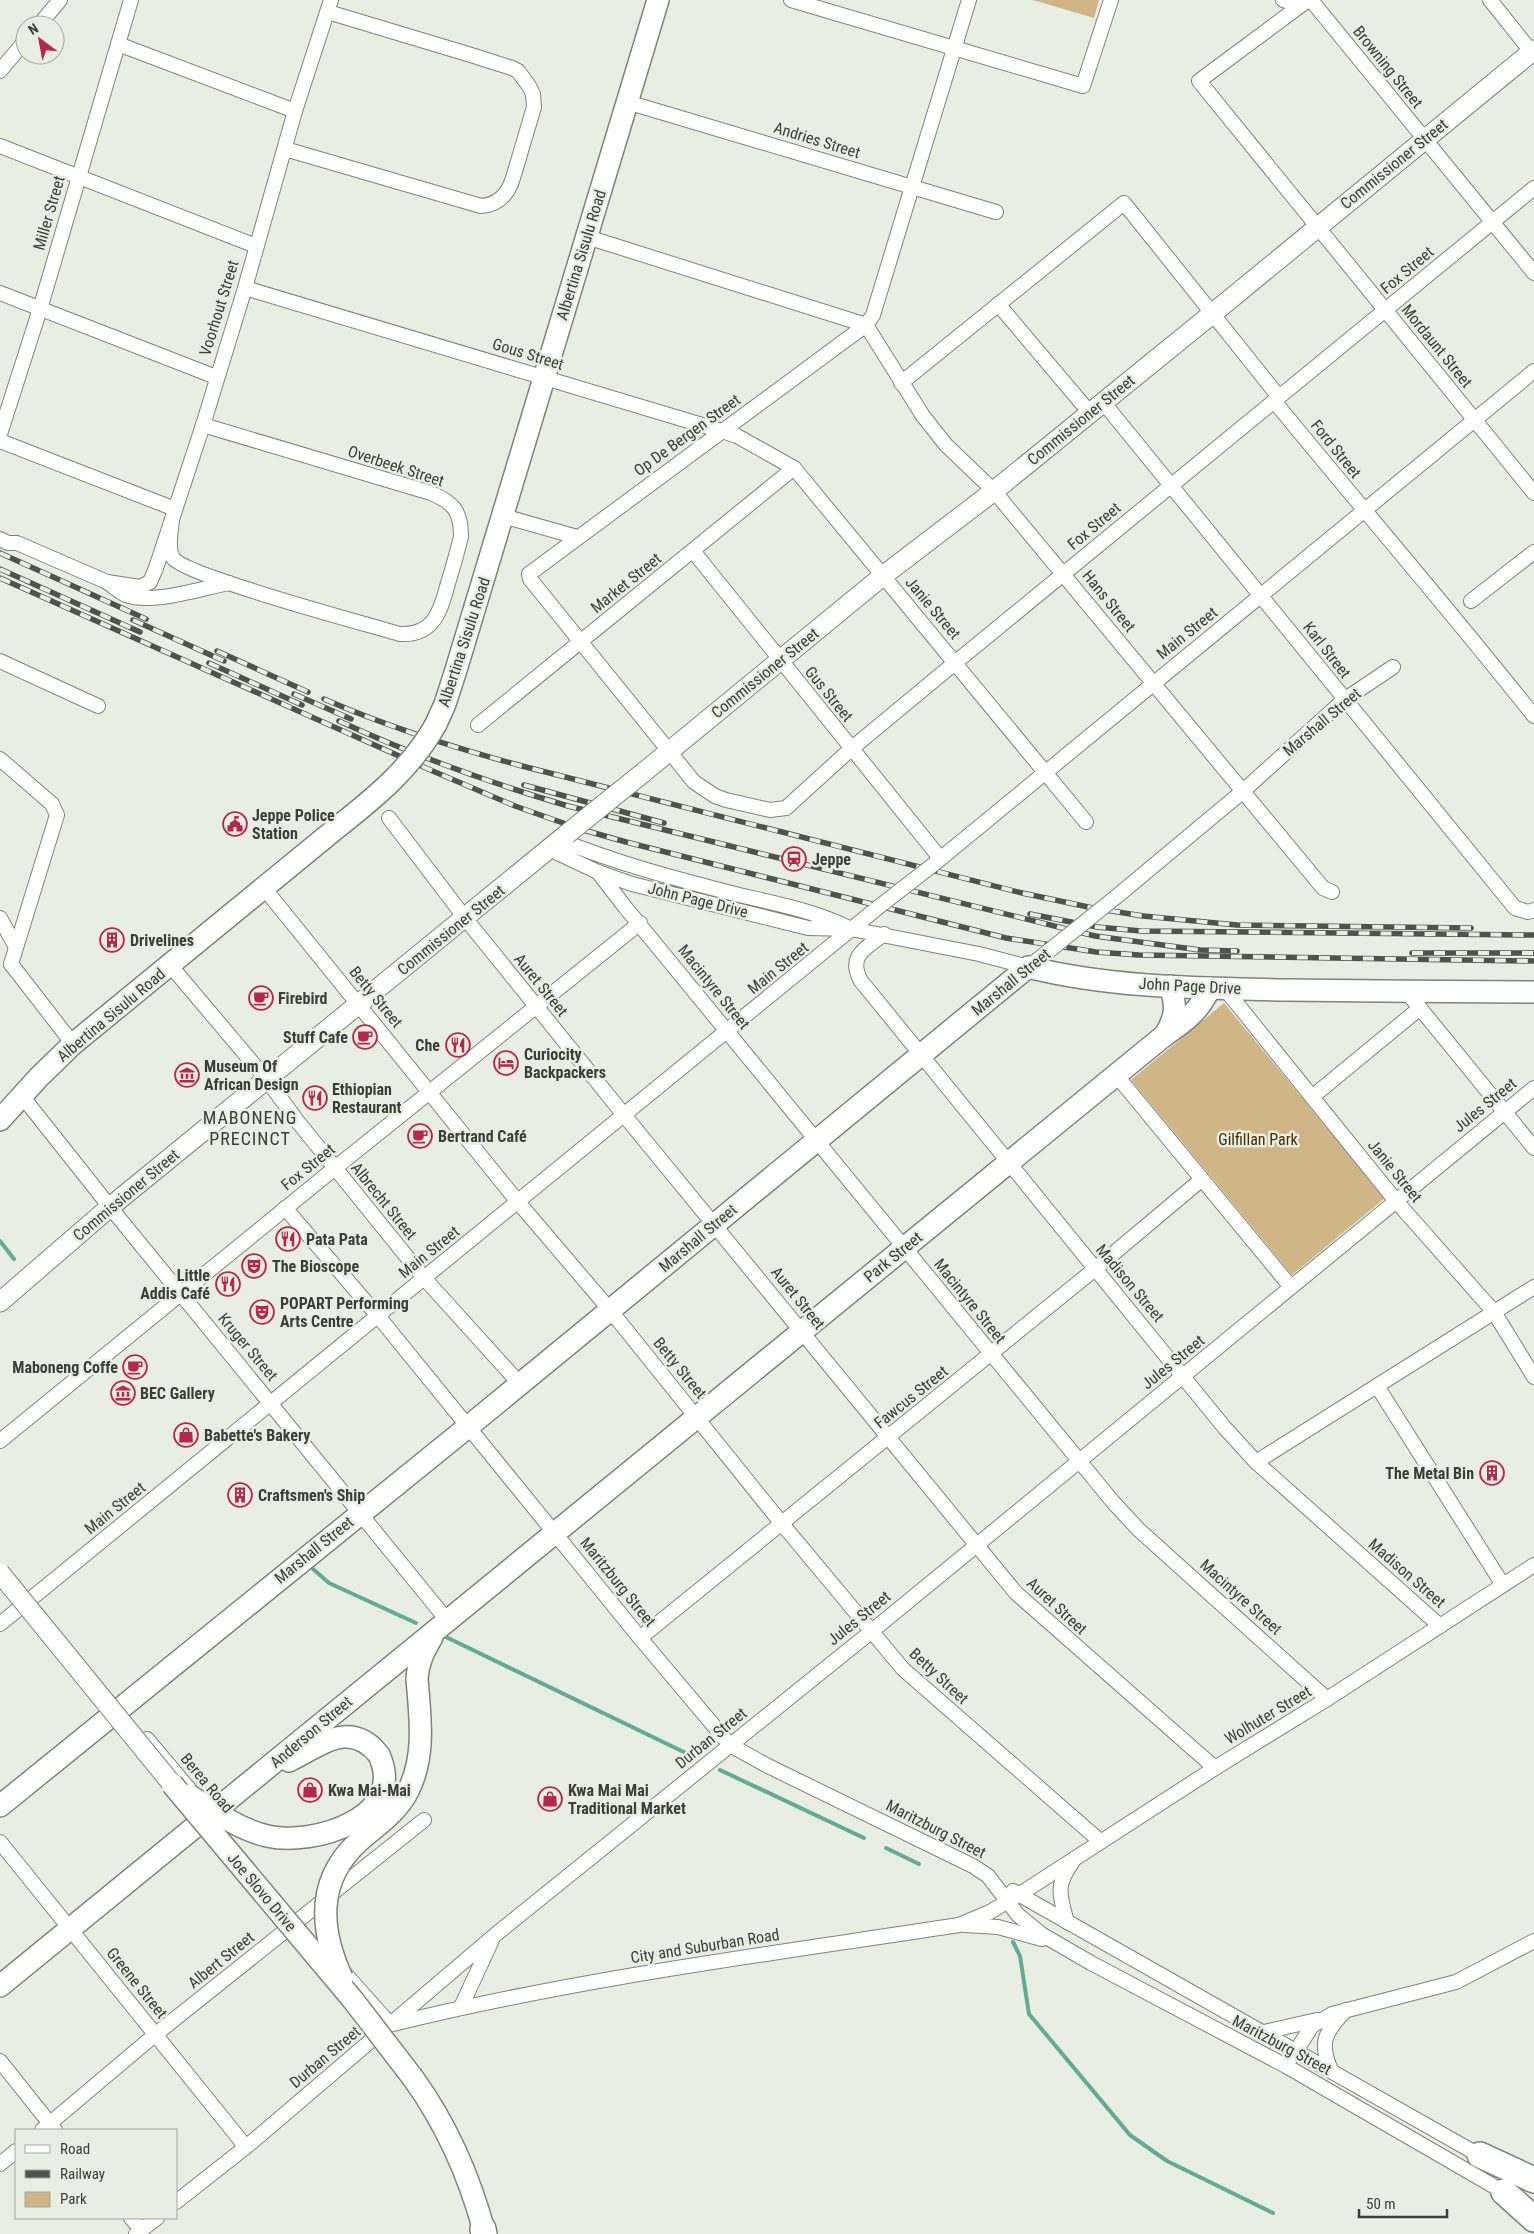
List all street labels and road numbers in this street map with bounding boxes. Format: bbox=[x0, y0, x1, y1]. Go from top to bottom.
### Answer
street label: Browning Street bbox=[1349, 22, 1427, 112]
street label: Commissioner Street bbox=[1337, 115, 1452, 213]
street label: Andries Street bbox=[771, 118, 863, 162]
street label: Miller Street bbox=[29, 173, 69, 252]
street label: Albertina Sisulu Road bbox=[552, 188, 610, 322]
street label: Fox Street bbox=[1377, 242, 1438, 298]
street label: Voorhout Street bbox=[195, 258, 243, 358]
street label: Mordaunt Street bbox=[1398, 300, 1477, 392]
street label: Gous Street bbox=[490, 334, 566, 374]
street label: Commissioner Street bbox=[1024, 371, 1139, 469]
street label: Op De Bergen Street bbox=[630, 390, 744, 480]
street label: Ford Street bbox=[1307, 416, 1365, 482]
street label: Overbeek Street bbox=[346, 442, 447, 491]
street label: Fox Street bbox=[1064, 498, 1125, 554]
street label: Market Street bbox=[587, 549, 665, 617]
street label: Hans Street bbox=[1078, 566, 1140, 636]
street label: Janie Street bbox=[901, 573, 965, 643]
street label: Albertina Sisulu Road bbox=[434, 575, 494, 709]
street label: Main Street bbox=[1153, 603, 1221, 663]
street label: Karl Street bbox=[1299, 618, 1355, 682]
street label: Commissioner Street bbox=[708, 624, 823, 722]
street label: Gus Street bbox=[801, 663, 857, 726]
street label: Marshall Street bbox=[1279, 684, 1365, 760]
street label: John Page Drive bbox=[646, 878, 750, 922]
street label: Commissioner Street bbox=[394, 881, 509, 979]
street label: Main Street bbox=[744, 938, 812, 998]
street label: Macintyre Street bbox=[674, 941, 754, 1033]
street label: Marshall Street bbox=[968, 944, 1054, 1020]
street label: Auret Street bbox=[510, 950, 572, 1020]
street label: Betty Street bbox=[345, 962, 407, 1032]
street label: Albertina Sisulu Road bbox=[53, 964, 169, 1066]
street label: John Page Drive bbox=[1138, 974, 1242, 998]
street label: Jules Street bbox=[1450, 1074, 1520, 1136]
street label: Janie Street bbox=[1364, 1136, 1426, 1207]
street label: Fox Street bbox=[277, 1139, 339, 1194]
street label: Commissioner Street bbox=[69, 1145, 183, 1245]
street label: Albrecht Street bbox=[347, 1158, 421, 1244]
street label: Marshall Street bbox=[655, 1200, 741, 1276]
street label: Main Street bbox=[395, 1222, 463, 1282]
street label: Park Street bbox=[860, 1228, 926, 1286]
street label: Madison Street bbox=[1092, 1240, 1168, 1326]
street label: Macintyre Street bbox=[930, 1255, 1010, 1347]
street label: Auret Street bbox=[767, 1263, 829, 1333]
street label: Kruger Street bbox=[214, 1309, 282, 1385]
street label: Jules Street bbox=[1138, 1331, 1208, 1393]
street label: Betty Street bbox=[649, 1333, 711, 1403]
street label: Fawcus Street bbox=[870, 1361, 952, 1432]
street label: Main Street bbox=[81, 1478, 149, 1538]
street label: Marshall Street bbox=[271, 1512, 357, 1588]
street label: Maritzburg Street bbox=[576, 1533, 660, 1631]
street label: Madison Street bbox=[1365, 1534, 1450, 1612]
street label: Macintyre Street bbox=[1196, 1555, 1286, 1639]
street label: Auret Street bbox=[1023, 1573, 1091, 1639]
street label: Jules Street bbox=[824, 1587, 894, 1649]
street label: Betty Street bbox=[906, 1644, 973, 1708]
street label: Wolhuter Street bbox=[1221, 1682, 1315, 1748]
street label: Anderson Street bbox=[266, 1692, 356, 1772]
street label: Durban Street bbox=[672, 1703, 751, 1773]
street label: Berea Road bbox=[177, 1749, 237, 1817]
street label: Maritzburg Street bbox=[883, 1796, 989, 1862]
street label: Joe Slovo Drive bbox=[223, 1849, 301, 1935]
street label: City and Suburban Road bbox=[629, 1925, 781, 1967]
street label: Albert Street bbox=[184, 1927, 258, 1992]
street label: Greene Street bbox=[103, 1944, 171, 2022]
street label: Maritzburg Street bbox=[1229, 2011, 1335, 2079]
street label: Durban Street bbox=[286, 2022, 364, 2092]

